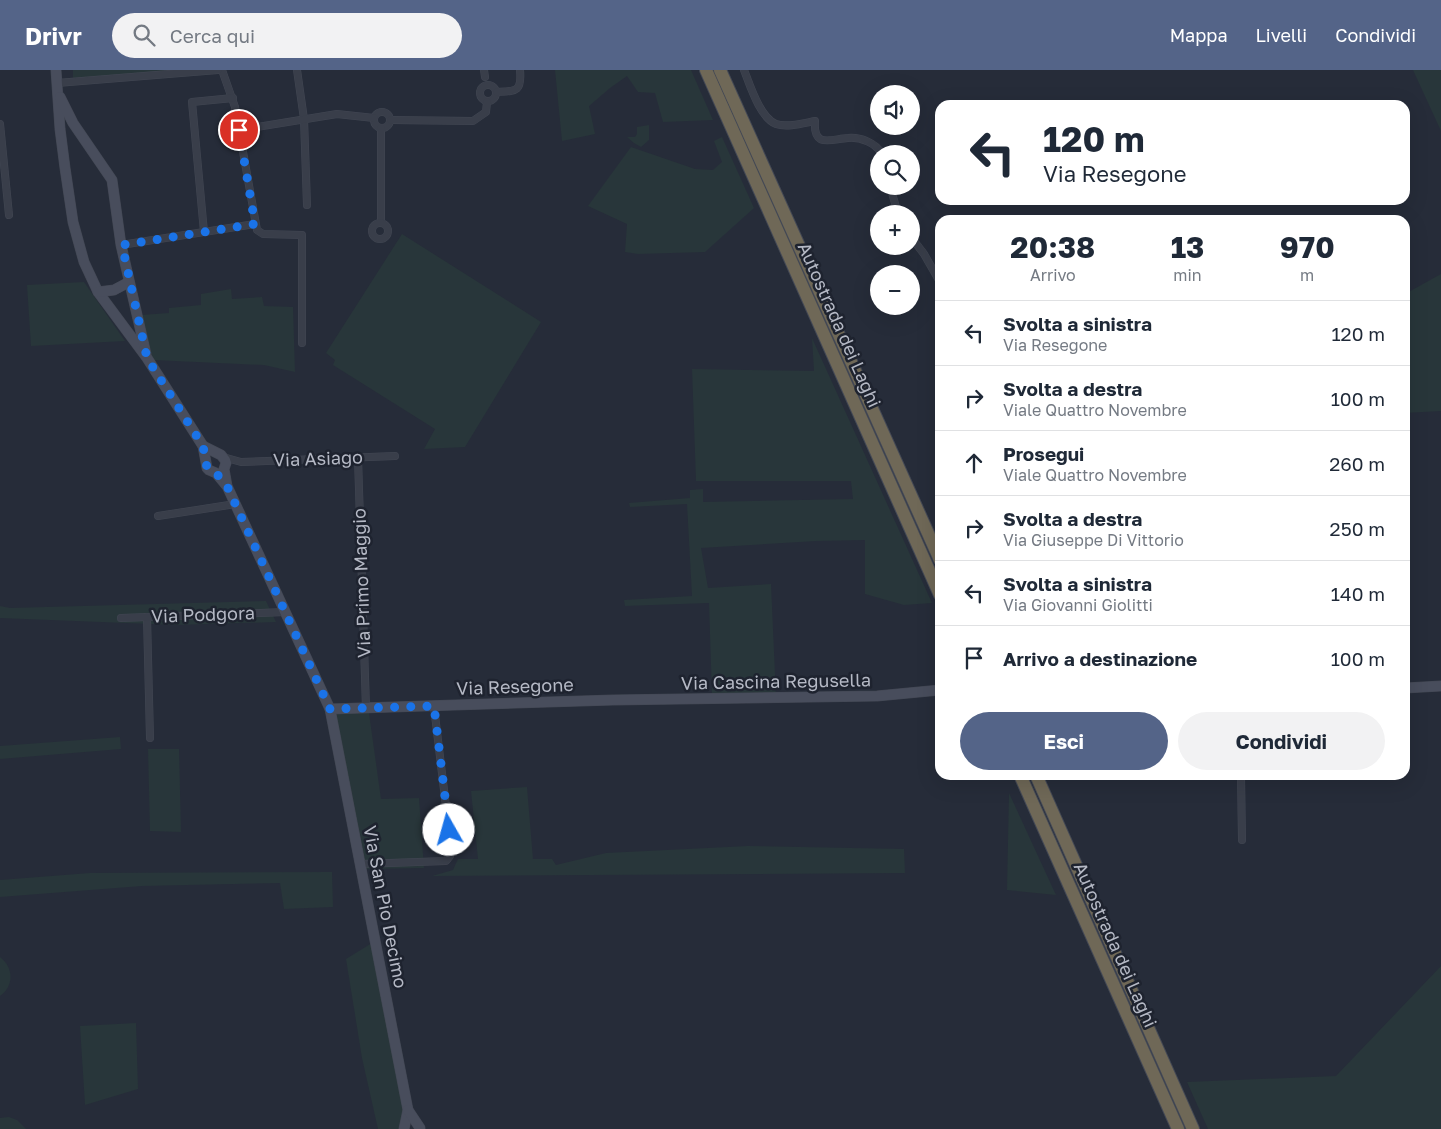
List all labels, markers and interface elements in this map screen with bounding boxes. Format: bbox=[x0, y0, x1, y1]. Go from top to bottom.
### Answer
search box bbox=[112, 13, 462, 58]
text: Drivr bbox=[25, 21, 82, 50]
icon: search bbox=[130, 21, 158, 49]
text: Cerca qui bbox=[170, 24, 255, 47]
text: Mappa bbox=[1170, 24, 1228, 46]
text: Livelli bbox=[1256, 24, 1307, 46]
text: Condividi bbox=[1335, 24, 1416, 46]
map controls bbox=[870, 85, 920, 315]
button: sound bbox=[870, 85, 920, 135]
pin bbox=[218, 109, 260, 151]
icon: arrive bbox=[225, 116, 253, 144]
text: 120 m bbox=[1043, 118, 1145, 160]
icon: left bbox=[960, 120, 1025, 185]
button: search bbox=[870, 145, 920, 195]
text: Via Resegone bbox=[1043, 160, 1187, 187]
button: + bbox=[870, 205, 920, 255]
text: 20:38 bbox=[1010, 229, 1095, 265]
text: 13 bbox=[1171, 229, 1204, 265]
text: 970 bbox=[1280, 229, 1335, 265]
street label: Autostrada dei Laghi bbox=[794, 239, 886, 411]
button: − bbox=[870, 265, 920, 315]
text: Arrivo bbox=[1030, 265, 1076, 285]
text: min bbox=[1173, 265, 1202, 285]
text: m bbox=[1300, 265, 1314, 285]
text: Svolta a sinistra bbox=[1003, 312, 1152, 335]
icon: left bbox=[960, 319, 988, 347]
text: 120 m bbox=[1331, 322, 1385, 345]
text: Via Resegone bbox=[1003, 335, 1107, 355]
text: Svolta a destra bbox=[1003, 377, 1142, 400]
icon: right bbox=[960, 384, 988, 412]
text: 100 m bbox=[1331, 387, 1385, 410]
text: Viale Quattro Novembre bbox=[1003, 400, 1187, 420]
text: Prosegui bbox=[1003, 442, 1084, 465]
street label: Via Asiago bbox=[273, 445, 363, 471]
icon: ahead bbox=[960, 449, 988, 477]
text: 260 m bbox=[1329, 452, 1385, 475]
text: Viale Quattro Novembre bbox=[1003, 465, 1187, 485]
text: Svolta a destra bbox=[1003, 507, 1142, 530]
street label: Via Primo Maggio bbox=[347, 508, 375, 658]
icon: right bbox=[960, 514, 988, 542]
text: 250 m bbox=[1330, 517, 1385, 540]
text: Via Giuseppe Di Vittorio bbox=[1003, 530, 1184, 550]
text: Svolta a sinistra bbox=[1003, 572, 1152, 595]
icon: left bbox=[960, 579, 988, 607]
text: 140 m bbox=[1331, 582, 1385, 605]
text: Via Giovanni Giolitti bbox=[1003, 595, 1153, 615]
street label: Via Podgora bbox=[151, 601, 255, 627]
icon: arrive bbox=[960, 644, 988, 672]
text: Arrivo a destinazione bbox=[1003, 647, 1197, 670]
text: 100 m bbox=[1331, 647, 1385, 670]
street label: Via Cascina Regusella bbox=[681, 668, 871, 694]
street label: Via Resegone bbox=[456, 673, 574, 699]
button: Esci bbox=[960, 712, 1168, 770]
button: Condividi bbox=[1178, 712, 1385, 770]
position arrow bbox=[422, 803, 474, 855]
street label: Via San Pio Decimo bbox=[359, 824, 413, 990]
street label: Autostrada dei Laghi bbox=[1070, 859, 1162, 1031]

